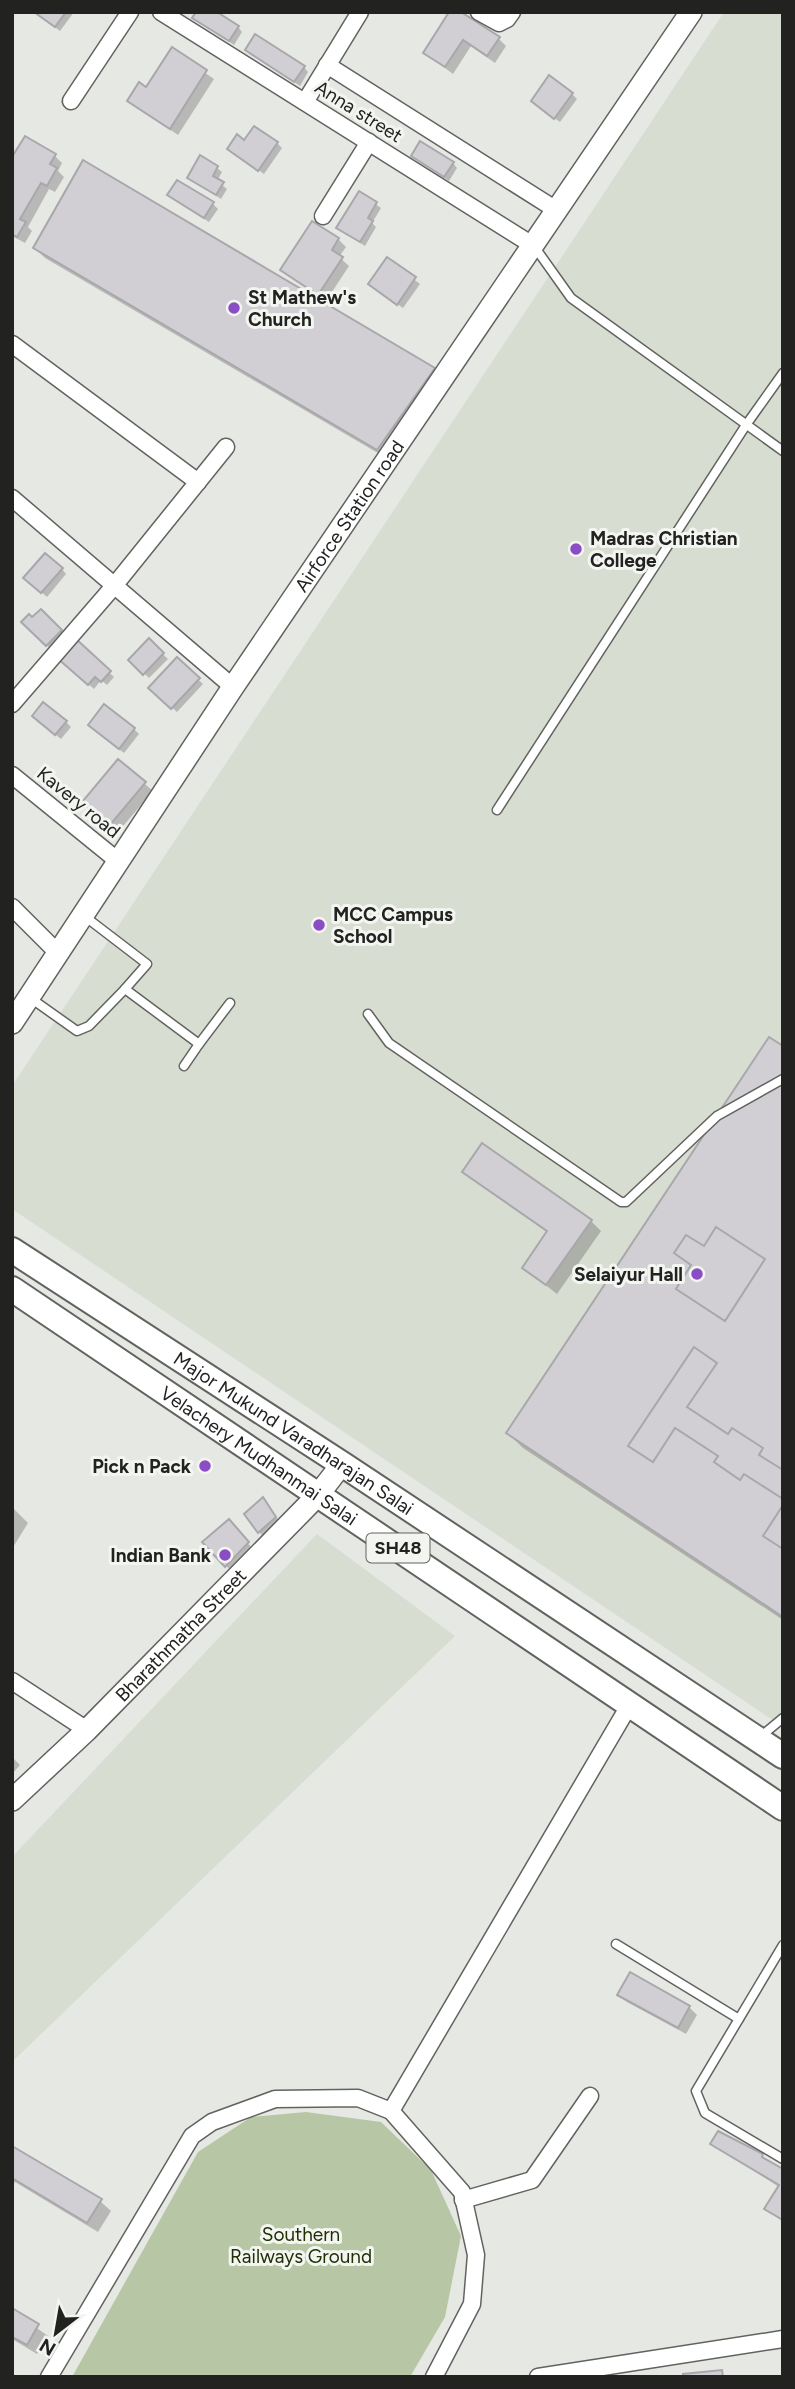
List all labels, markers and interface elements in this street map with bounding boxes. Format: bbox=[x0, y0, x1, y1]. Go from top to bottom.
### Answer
street label: Anna street bbox=[311, 75, 407, 147]
place label: St Mathew's Church bbox=[248, 286, 356, 331]
marker: St Mathew's Church bbox=[226, 300, 242, 316]
street label: Airforce Station road bbox=[290, 436, 409, 596]
place label: Madras Christian College bbox=[590, 527, 738, 572]
marker: Madras Christian College bbox=[568, 541, 584, 557]
street label: Kavery road bbox=[32, 762, 125, 843]
place label: MCC Campus School bbox=[333, 903, 453, 948]
marker: MCC Campus School bbox=[311, 917, 327, 933]
place label: Selaiyur Hall bbox=[574, 1263, 683, 1286]
marker: Selaiyur Hall bbox=[689, 1266, 705, 1282]
street label: Major Mukund Varadharajan Salai bbox=[169, 1347, 418, 1520]
street label: Velachery Mudhanmai Salai bbox=[156, 1381, 362, 1530]
place label: Pick n Pack bbox=[92, 1455, 192, 1478]
marker: Pick n Pack bbox=[197, 1458, 213, 1474]
road number: SH48 bbox=[366, 1534, 430, 1562]
place label: Indian Bank bbox=[110, 1544, 212, 1567]
marker: Indian Bank bbox=[217, 1547, 233, 1563]
street label: Bharathmatha Street bbox=[111, 1564, 251, 1706]
park label: Southern Railways Ground bbox=[230, 2223, 372, 2268]
north arrow bbox=[21, 2298, 91, 2368]
text: N bbox=[35, 2334, 60, 2361]

